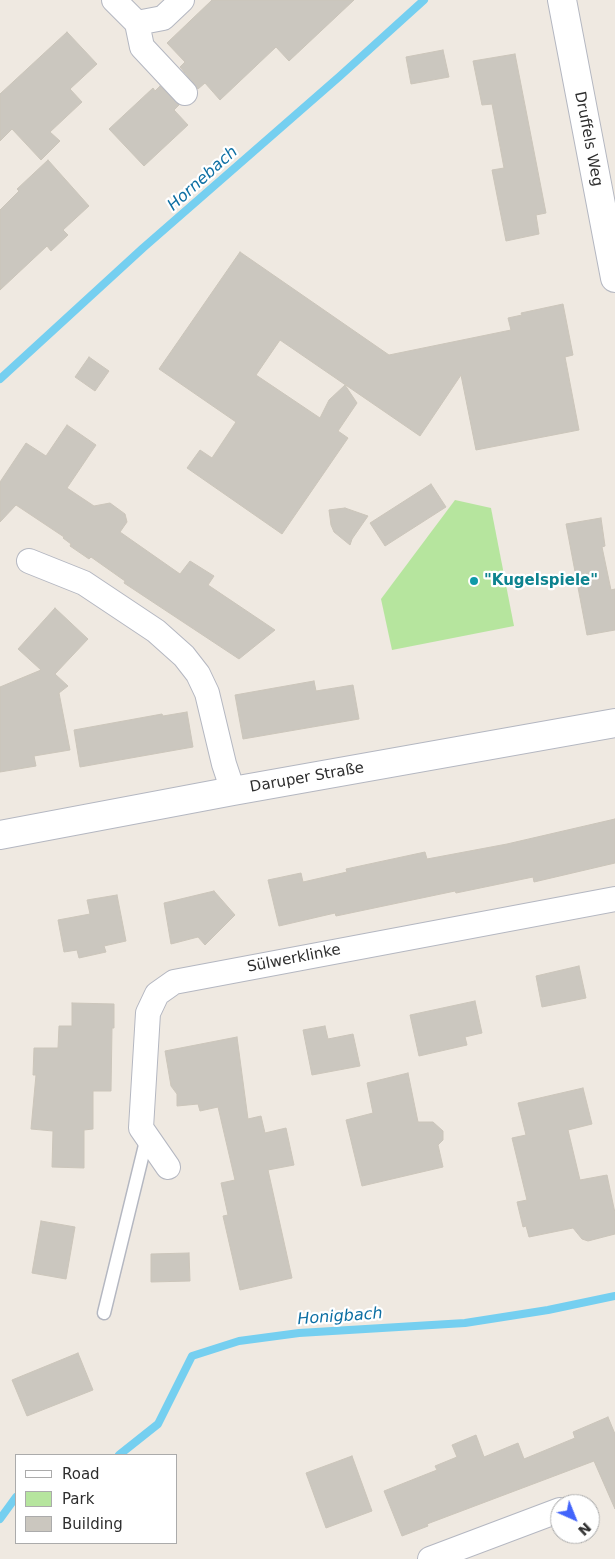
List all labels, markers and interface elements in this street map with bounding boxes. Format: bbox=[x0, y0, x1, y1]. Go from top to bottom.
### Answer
street label: Druffels Weg bbox=[570, 90, 606, 188]
water label: Hornebach bbox=[164, 143, 242, 215]
place label: "Kugelspiele" bbox=[484, 572, 598, 590]
marker: "Kugelspiele" bbox=[468, 575, 480, 587]
street label: Daruper Straße bbox=[249, 759, 365, 797]
street label: Sülwerklinke bbox=[246, 941, 342, 977]
water label: Honigbach bbox=[297, 1304, 383, 1330]
legend bbox=[15, 1454, 178, 1544]
text: Road bbox=[62, 1465, 100, 1483]
text: Park bbox=[62, 1490, 94, 1508]
north arrow bbox=[550, 1494, 600, 1544]
text: Building bbox=[62, 1515, 123, 1533]
text: N bbox=[575, 1519, 594, 1539]

